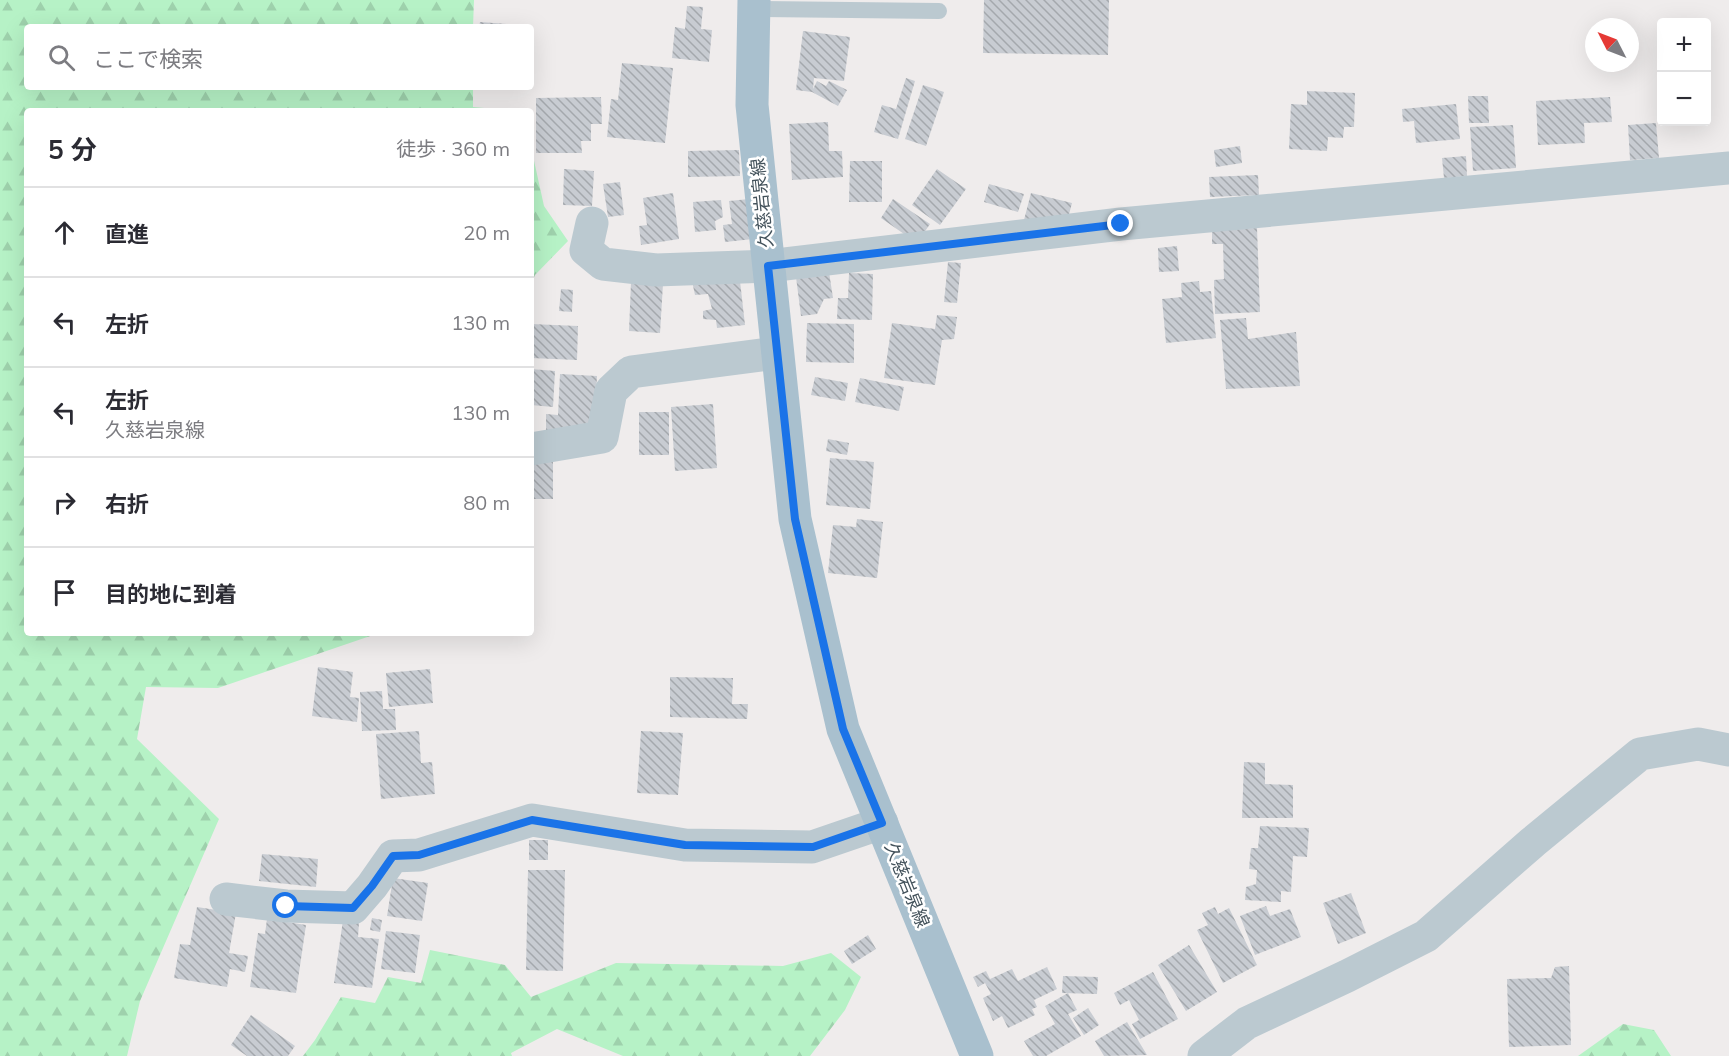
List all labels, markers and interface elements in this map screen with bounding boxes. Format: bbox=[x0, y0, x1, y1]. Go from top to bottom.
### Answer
north arrow bbox=[1585, 18, 1639, 72]
map controls bbox=[1657, 18, 1711, 126]
button: + bbox=[1657, 18, 1711, 72]
search box bbox=[24, 24, 534, 90]
icon: search bbox=[45, 41, 78, 74]
text: ここで検索 bbox=[93, 45, 203, 73]
button: − bbox=[1657, 72, 1711, 126]
text: 5 分 bbox=[48, 133, 97, 166]
text: 徒歩 · 360 m bbox=[396, 136, 510, 161]
street label: 久慈岩泉線 bbox=[745, 157, 778, 249]
route end bbox=[1107, 210, 1133, 236]
icon: ahead bbox=[48, 216, 81, 249]
text: 直進 bbox=[105, 220, 149, 248]
text: 20 m bbox=[463, 220, 510, 245]
icon: left bbox=[48, 306, 81, 339]
text: 左折 bbox=[105, 310, 149, 338]
text: 130 m bbox=[451, 310, 510, 335]
text: 左折 bbox=[105, 386, 149, 414]
icon: left bbox=[48, 396, 81, 429]
text: 130 m bbox=[451, 400, 510, 425]
text: 久慈岩泉線 bbox=[105, 417, 205, 442]
icon: right bbox=[48, 486, 81, 519]
text: 右折 bbox=[105, 490, 149, 518]
text: 80 m bbox=[463, 490, 510, 515]
icon: arrive bbox=[48, 576, 81, 609]
text: 目的地に到着 bbox=[105, 580, 237, 608]
street label: 久慈岩泉線 bbox=[880, 839, 935, 931]
route start bbox=[272, 892, 298, 918]

